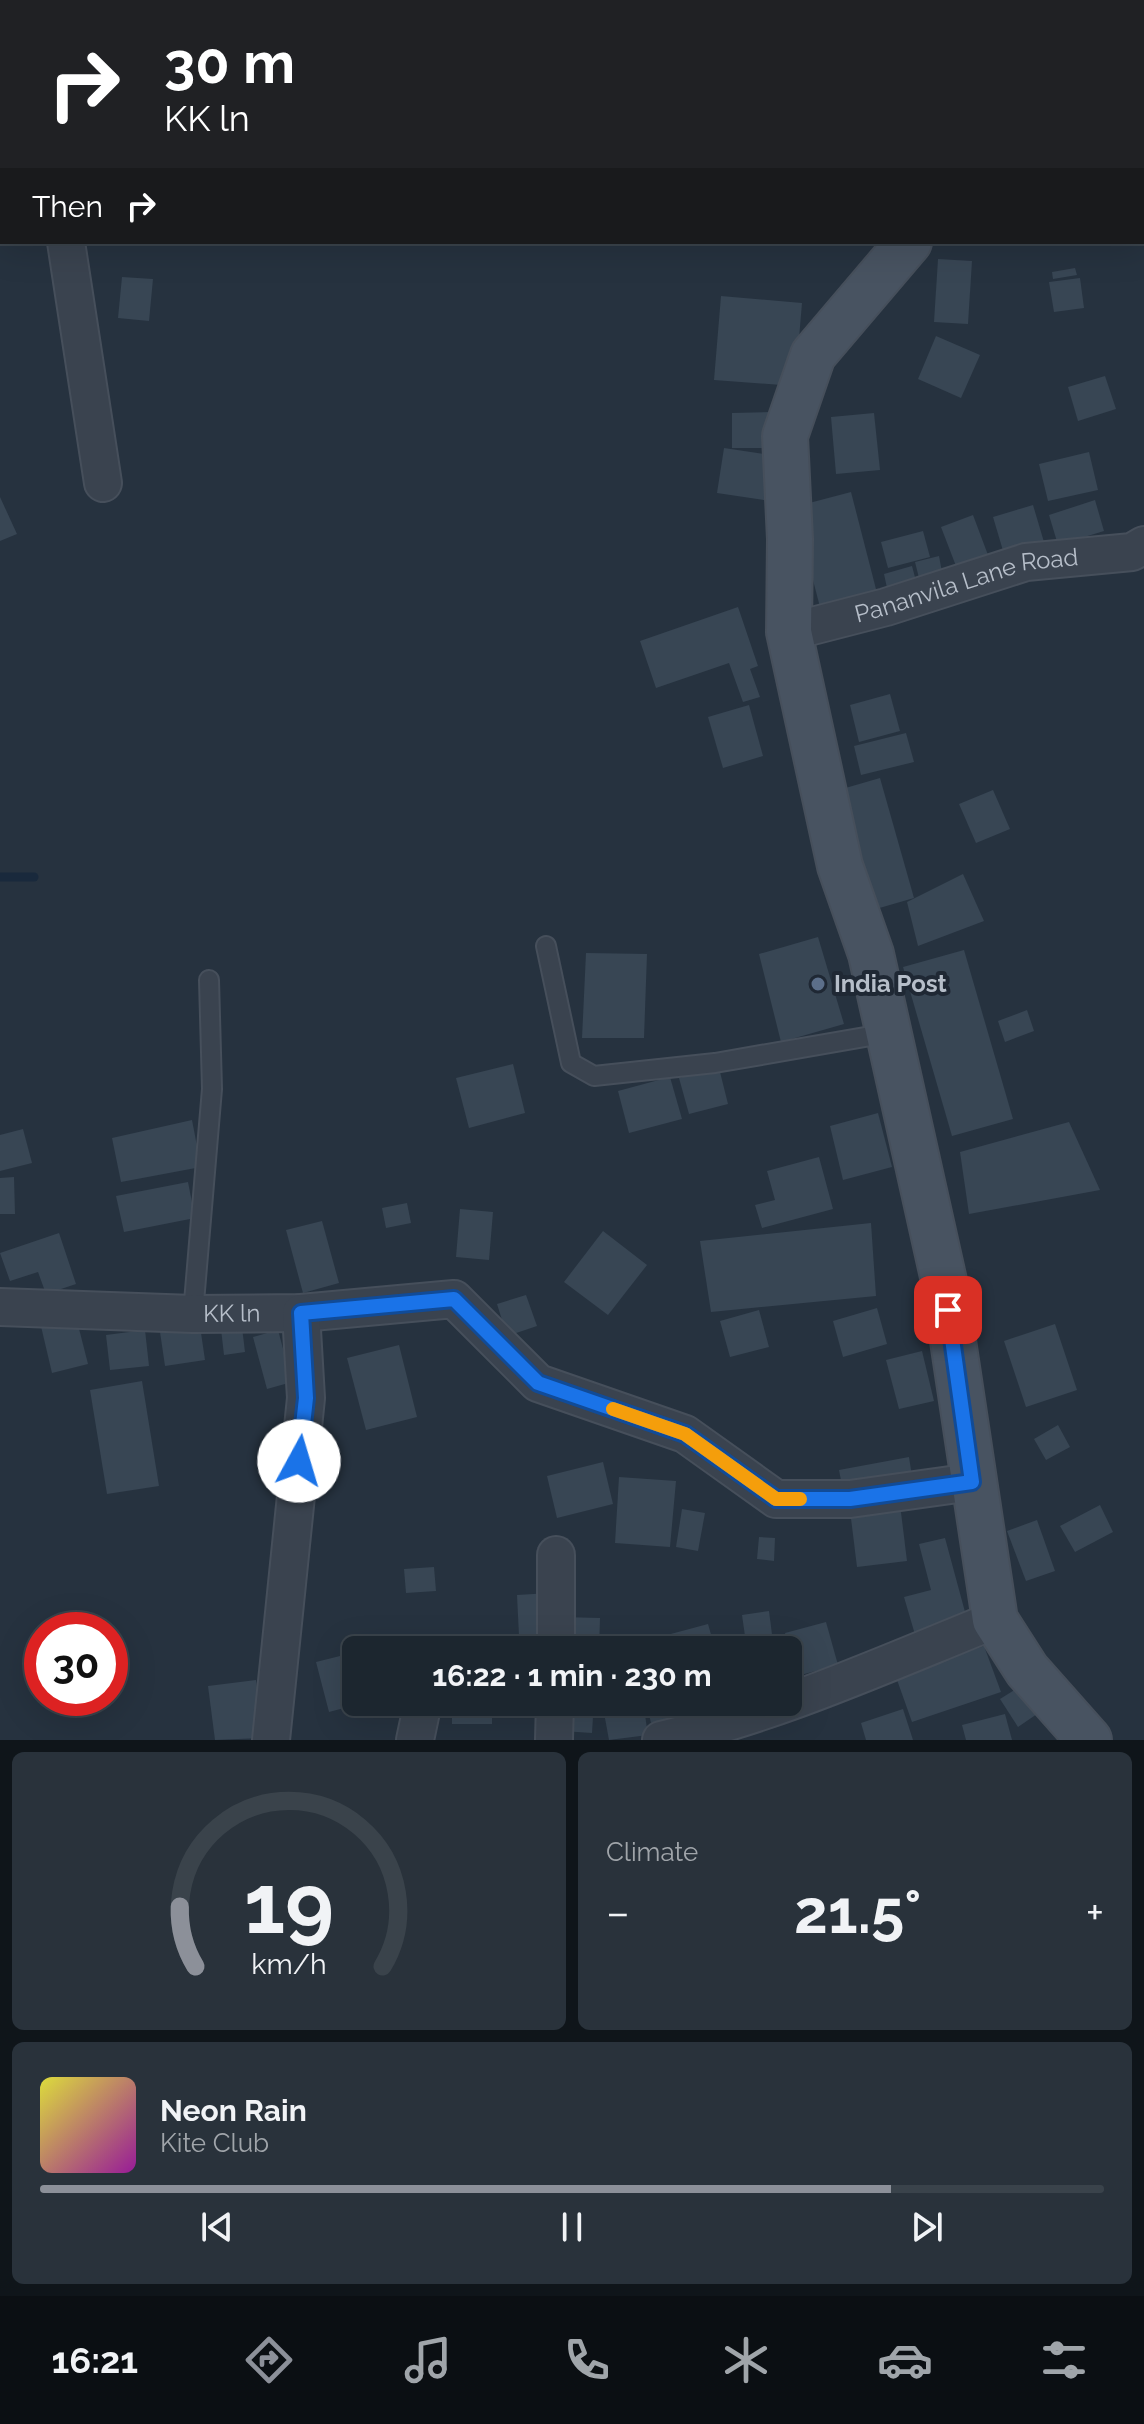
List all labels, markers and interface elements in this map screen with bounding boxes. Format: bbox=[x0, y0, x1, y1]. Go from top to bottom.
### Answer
text: 30 m bbox=[164, 30, 295, 96]
icon: right bbox=[32, 32, 136, 136]
text: KK ln bbox=[164, 97, 250, 139]
icon: right bbox=[119, 184, 163, 228]
text: Then bbox=[32, 189, 103, 224]
street label: Pananvila Lane Road bbox=[851, 542, 1080, 629]
place label: India Post bbox=[834, 969, 947, 998]
marker: India Post bbox=[809, 975, 827, 993]
pin bbox=[914, 1276, 982, 1344]
icon: arrive bbox=[926, 1288, 970, 1332]
street label: KK ln bbox=[203, 1298, 261, 1328]
position arrow bbox=[257, 1419, 341, 1503]
speed limit sign: 30 bbox=[24, 1612, 128, 1716]
text: 16:22 · 1 min · 230 m bbox=[432, 1658, 712, 1693]
text: Climate bbox=[606, 1837, 698, 1867]
text: 19 bbox=[244, 1855, 334, 1952]
text: 21.5° bbox=[794, 1877, 921, 1947]
text: − bbox=[606, 1887, 630, 1938]
text: + bbox=[1086, 1887, 1104, 1938]
text: km/h bbox=[251, 1947, 327, 1981]
text: Neon Rain bbox=[160, 2093, 307, 2128]
text: Kite Club bbox=[160, 2128, 269, 2158]
icon: previous bbox=[195, 2205, 239, 2249]
icon: pause bbox=[550, 2205, 594, 2249]
icon: next bbox=[905, 2205, 949, 2249]
icon: directions bbox=[241, 2332, 297, 2388]
icon: music bbox=[400, 2332, 456, 2388]
icon: phone bbox=[559, 2332, 615, 2388]
icon: climate bbox=[718, 2332, 774, 2388]
icon: car bbox=[877, 2332, 933, 2388]
icon: filters bbox=[1036, 2332, 1092, 2388]
text: 16:21 bbox=[52, 2339, 138, 2381]

